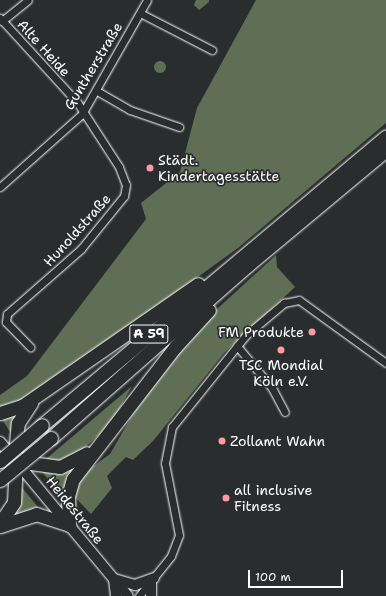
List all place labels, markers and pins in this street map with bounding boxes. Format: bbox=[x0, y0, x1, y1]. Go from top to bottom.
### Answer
place label: Städt. Kindertagesstätte bbox=[158, 152, 279, 184]
marker: Städt. Kindertagesstätte bbox=[145, 163, 155, 173]
place label: FM Produkte bbox=[218, 324, 304, 340]
marker: FM Produkte bbox=[307, 327, 317, 337]
marker: TSC Mondial Köln e.V. bbox=[276, 345, 286, 355]
place label: TSC Mondial Köln e.V. bbox=[239, 357, 323, 390]
place label: Zollamt Wahn bbox=[230, 433, 325, 449]
marker: Zollamt Wahn bbox=[217, 436, 227, 446]
place label: all inclusive Fitness bbox=[234, 482, 312, 514]
marker: all inclusive Fitness bbox=[221, 493, 231, 503]

